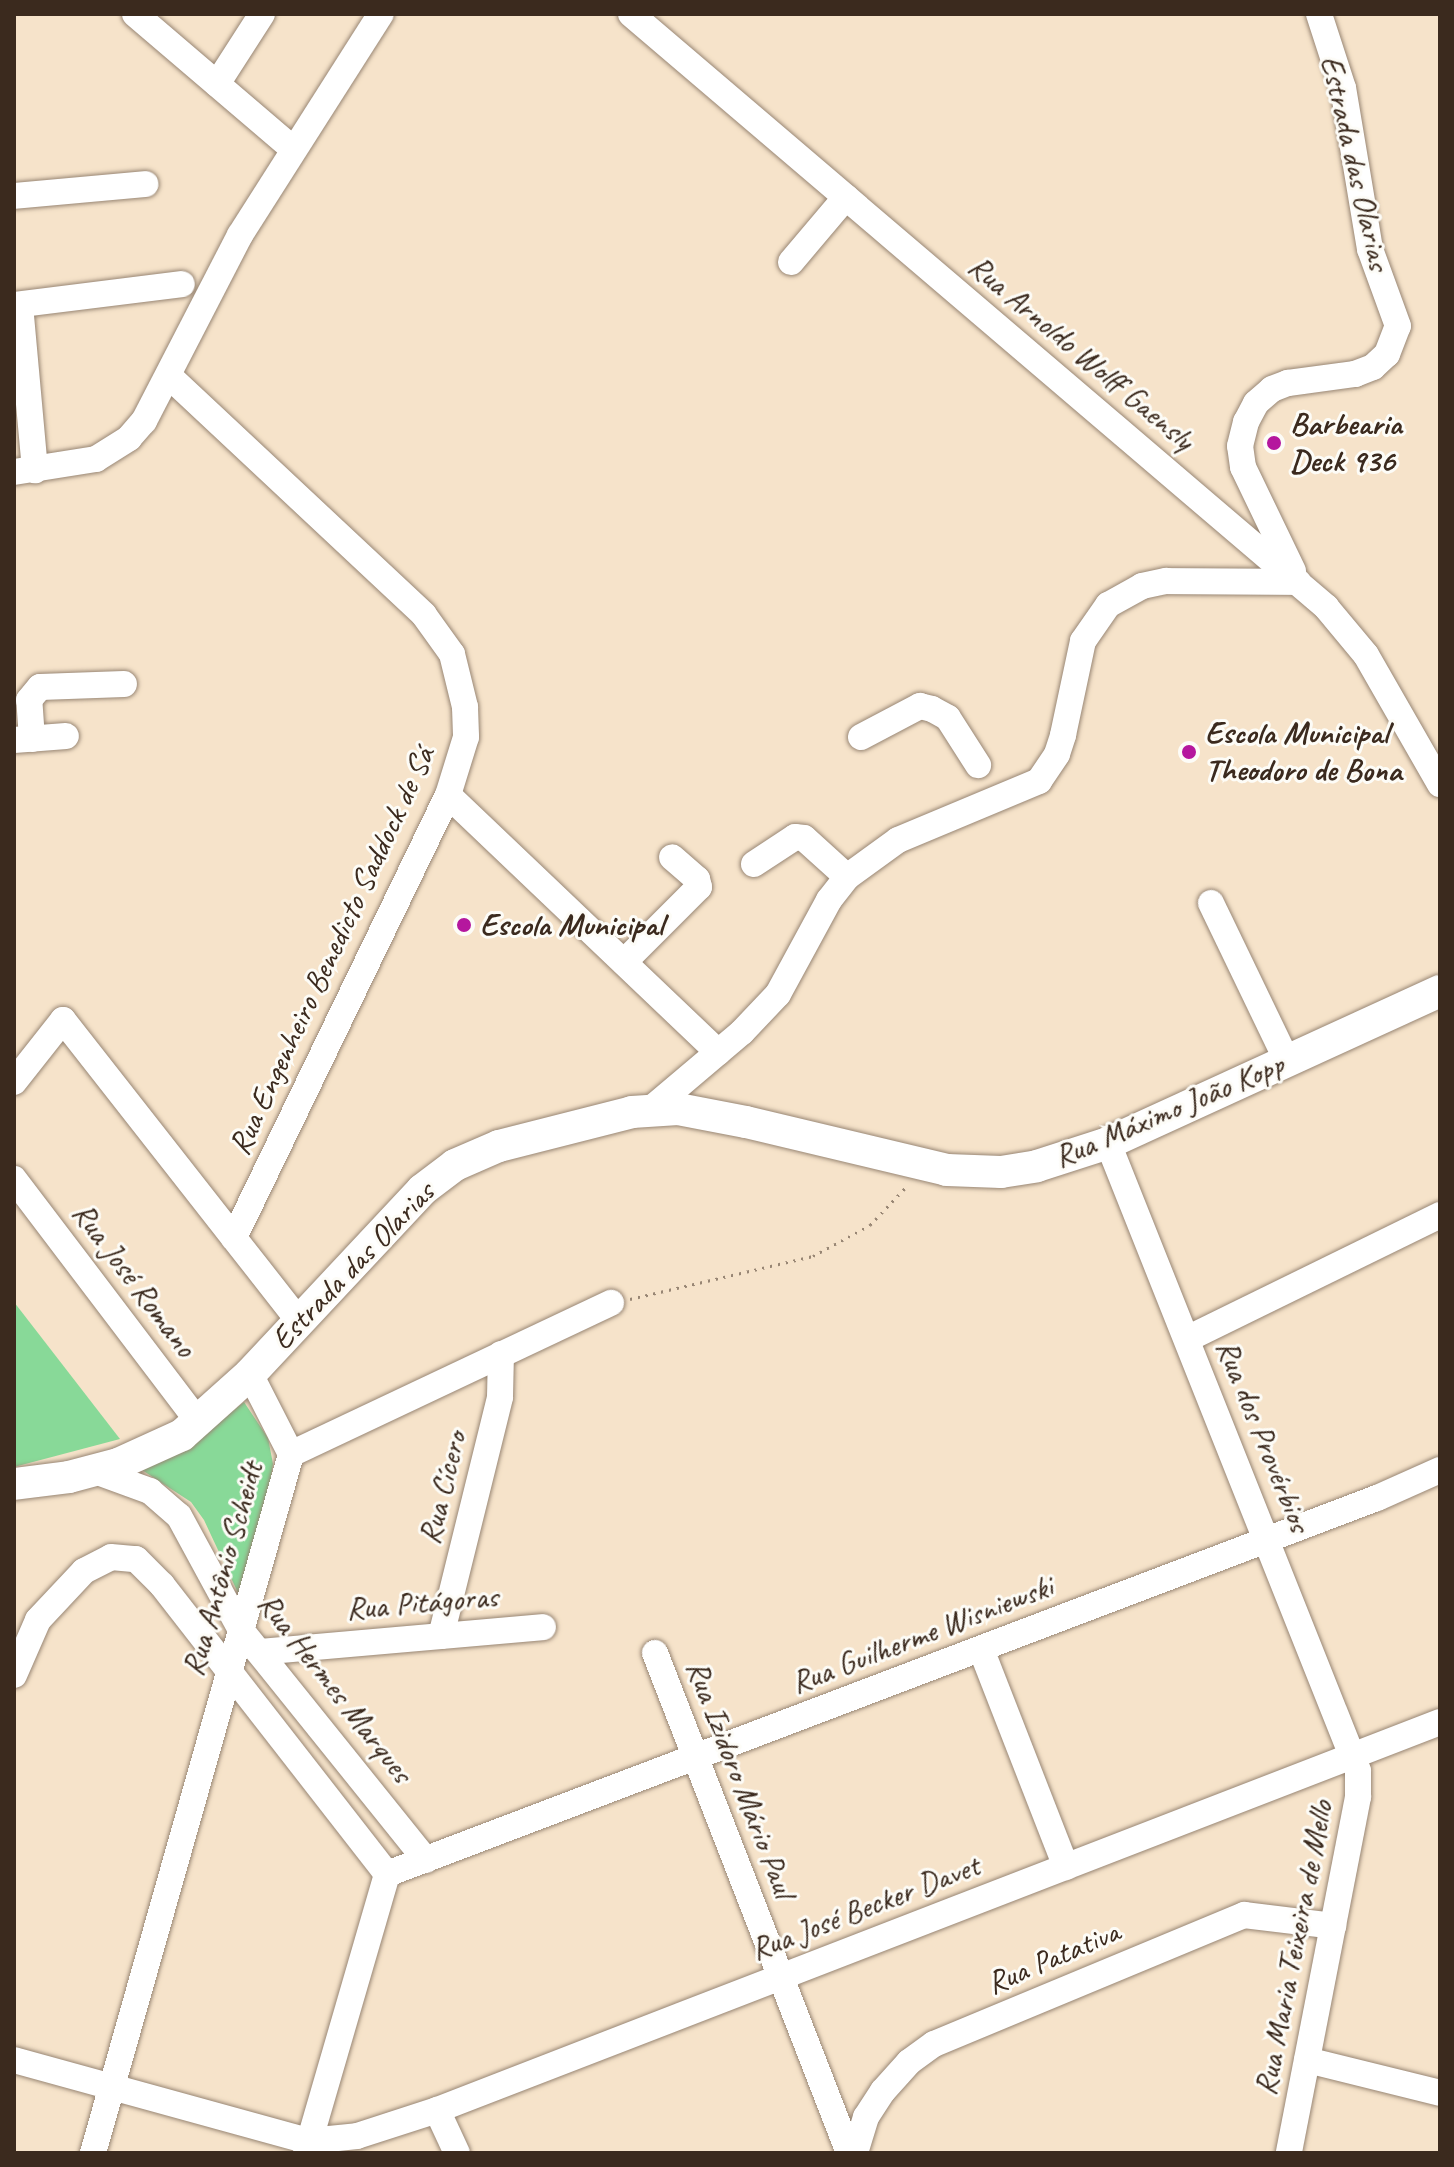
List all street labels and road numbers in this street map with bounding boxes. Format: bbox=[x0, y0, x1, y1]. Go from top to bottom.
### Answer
street label: Estrada das Olarias bbox=[1312, 52, 1398, 274]
street label: Rua Arnoldo Wolff Gaensly bbox=[960, 247, 1202, 459]
street label: Rua Engenheiro Benedicto Saddock de Sá bbox=[220, 740, 444, 1162]
street label: Rua Máximo João Kopp bbox=[1049, 1045, 1289, 1177]
street label: Estrada das Olarias bbox=[263, 1174, 443, 1358]
street label: Rua José Romano bbox=[64, 1195, 204, 1365]
street label: Rua dos Provérbios bbox=[1207, 1334, 1319, 1538]
street label: Rua Cícero bbox=[411, 1428, 475, 1548]
street label: Rua Antônio Scheidt bbox=[174, 1458, 272, 1680]
street label: Rua Guilherme Wisniewski bbox=[786, 1567, 1058, 1703]
street label: Rua Pitágoras bbox=[344, 1577, 500, 1629]
street label: Rua Hermes Marques bbox=[249, 1585, 421, 1791]
street label: Rua Izidoro Mário Paul bbox=[677, 1655, 803, 1903]
street label: Rua Maria Teixeira de Mello bbox=[1247, 1798, 1341, 2098]
street label: Rua José Becker Davet bbox=[745, 1847, 985, 1969]
street label: Rua Patativa bbox=[981, 1913, 1125, 2003]

